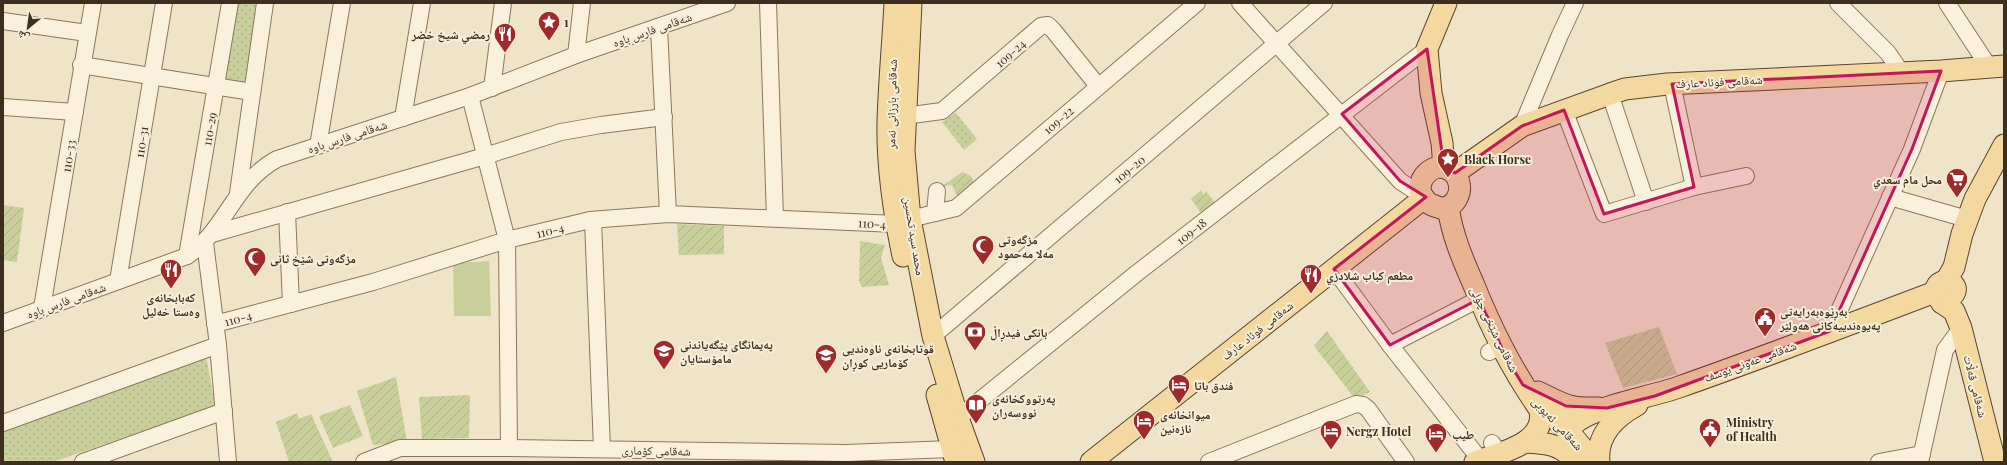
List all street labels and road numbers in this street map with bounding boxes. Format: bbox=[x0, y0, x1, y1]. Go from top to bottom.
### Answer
street label: شەقامی فارس باوە bbox=[610, 8, 694, 50]
street label: 109-24 bbox=[991, 35, 1029, 71]
street label: شەقامی بارزانی نەمر bbox=[882, 59, 900, 150]
street label: شەقامی فوئاد عارف bbox=[1675, 71, 1763, 91]
street label: 109-22 bbox=[1039, 102, 1077, 138]
street label: 110-29 bbox=[198, 111, 220, 147]
street label: شەقامی فارس باوە bbox=[305, 116, 389, 157]
street label: 110-31 bbox=[131, 124, 151, 159]
street label: 110-33 bbox=[58, 138, 78, 174]
street label: 109-20 bbox=[1110, 151, 1148, 187]
street label: محمد سید تحسین bbox=[901, 196, 929, 276]
street label: 110-4 bbox=[858, 214, 886, 232]
street label: 109-18 bbox=[1173, 214, 1209, 248]
street label: 110-4 bbox=[535, 219, 566, 241]
street label: شەقامی فارس باوە bbox=[24, 278, 108, 322]
street label: شەقامی شێخی چۆلی bbox=[1467, 283, 1523, 375]
street label: شەقامی فوئاد عارف bbox=[1218, 297, 1296, 363]
street label: 110-4 bbox=[222, 307, 254, 329]
street label: شەقامی عەونی یوسف bbox=[1702, 337, 1799, 385]
street label: شەقامی قەڵات bbox=[1960, 353, 1992, 419]
street label: شەقامی ئەیوبی bbox=[1529, 393, 1587, 454]
street label: شەقامی کۆماری bbox=[621, 441, 691, 459]

